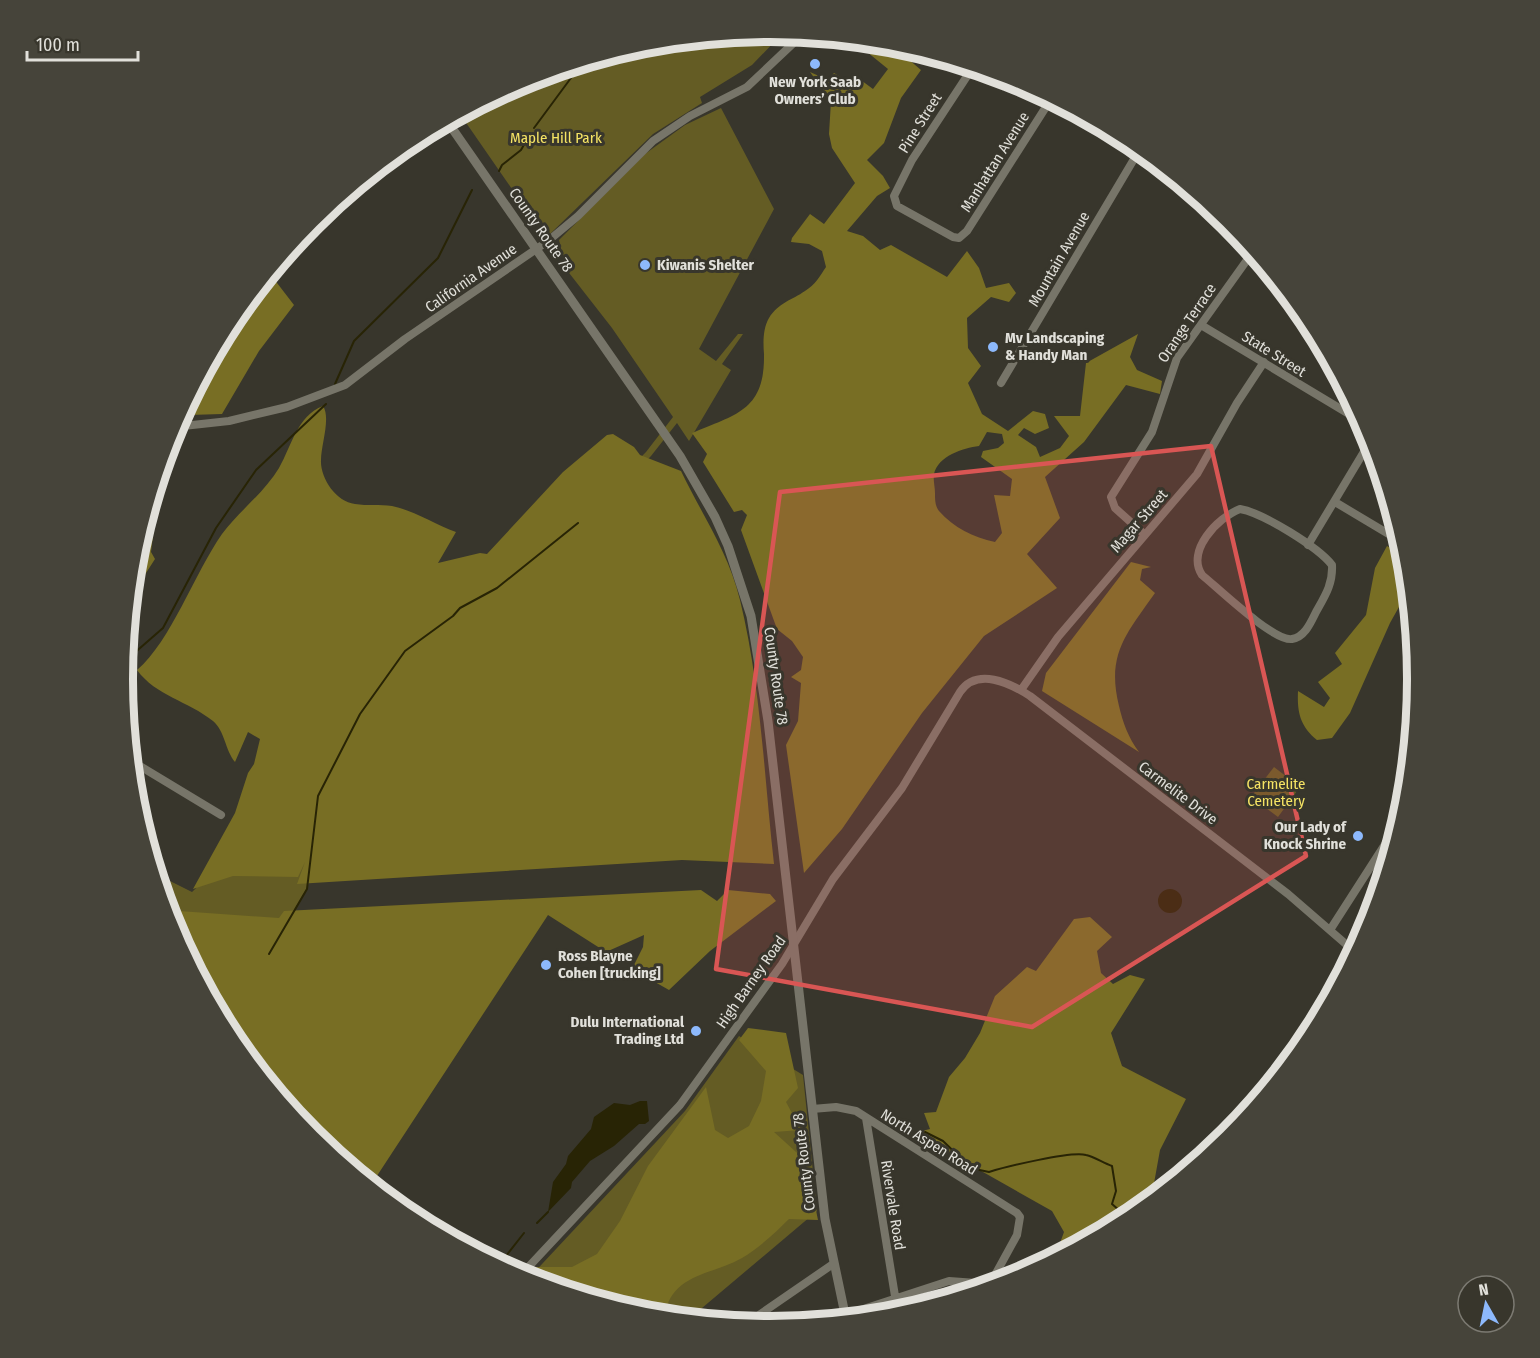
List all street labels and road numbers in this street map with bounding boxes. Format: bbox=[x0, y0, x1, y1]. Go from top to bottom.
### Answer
street label: Pine Street bbox=[895, 90, 946, 156]
street label: Manhattan Avenue bbox=[957, 109, 1033, 215]
street label: County Route 78 bbox=[505, 184, 577, 276]
street label: Mountain Avenue bbox=[1025, 208, 1093, 310]
street label: California Avenue bbox=[422, 240, 520, 316]
street label: Orange Terrace bbox=[1154, 280, 1220, 366]
street label: State Street bbox=[1239, 327, 1309, 381]
street label: Magar Street bbox=[1107, 486, 1171, 556]
street label: County Route 78 bbox=[760, 626, 792, 726]
street label: Carmelite Drive bbox=[1135, 757, 1221, 829]
street label: High Barney Road bbox=[712, 932, 790, 1032]
street label: North Aspen Road bbox=[877, 1105, 981, 1179]
street label: County Route 78 bbox=[789, 1112, 819, 1212]
street label: Rivervale Road bbox=[877, 1159, 909, 1251]

